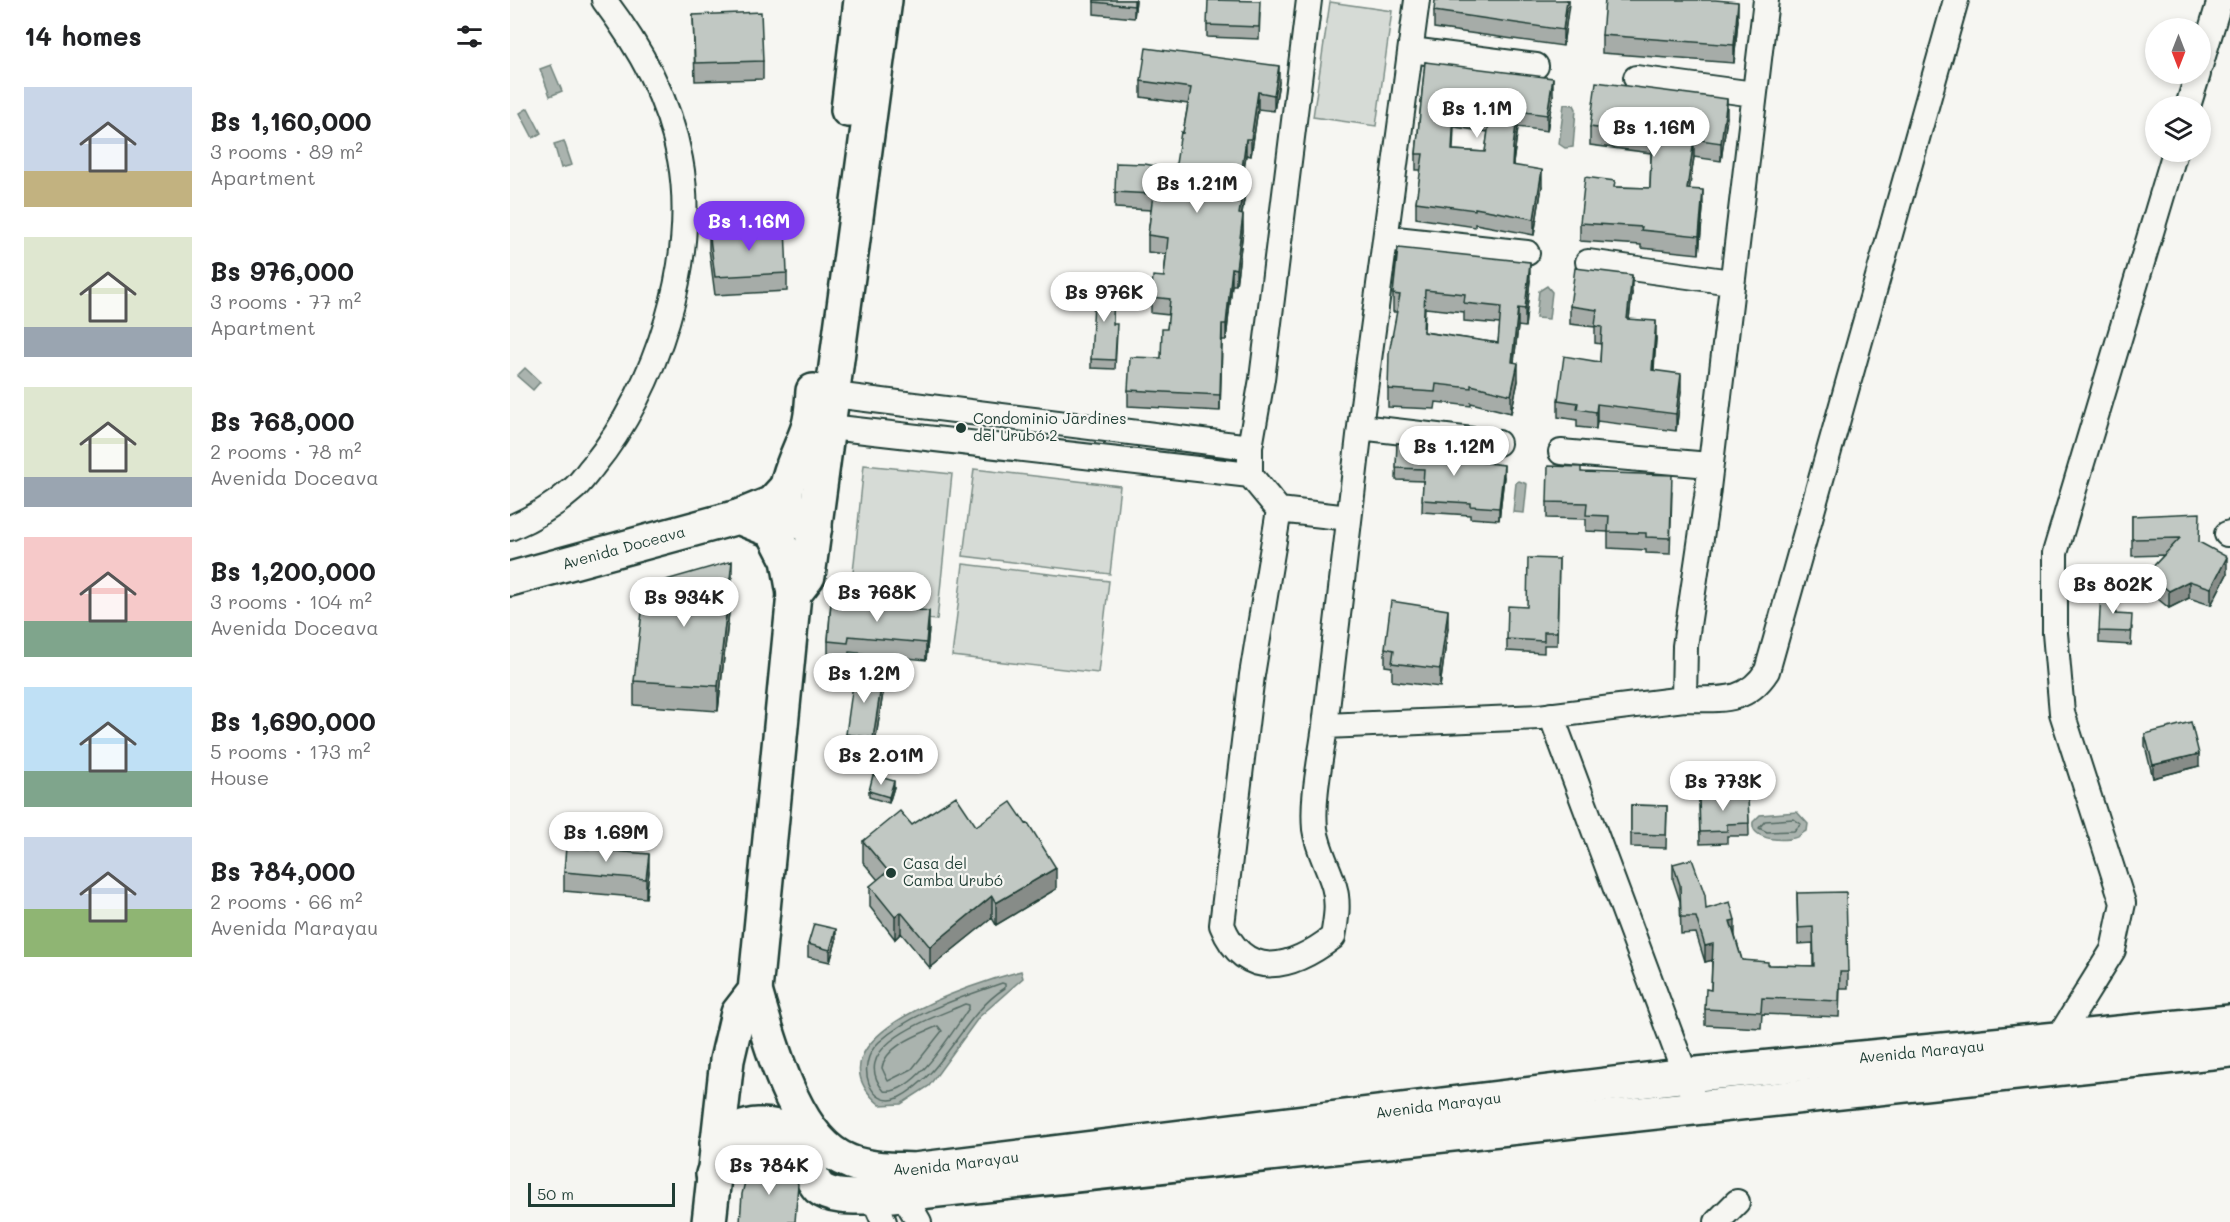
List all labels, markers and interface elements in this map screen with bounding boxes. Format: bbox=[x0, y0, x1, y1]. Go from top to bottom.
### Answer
north arrow bbox=[2145, 18, 2211, 84]
map controls bbox=[2145, 18, 2211, 162]
text: 14 homes bbox=[24, 19, 142, 53]
icon: filters bbox=[453, 20, 486, 53]
pin: Bs 1.1M bbox=[1422, 88, 1532, 139]
text: Bs 1.1M bbox=[1442, 94, 1512, 120]
button: layers bbox=[2145, 96, 2211, 162]
text: Bs 1,160,000 bbox=[210, 104, 372, 138]
pin: Bs 1.16M bbox=[1592, 107, 1716, 158]
icon: home bbox=[72, 111, 144, 183]
text: Bs 1.16M bbox=[1613, 113, 1695, 139]
text: 3 rooms · 89 m² bbox=[210, 138, 363, 164]
pin: Bs 1.21M bbox=[1135, 163, 1259, 214]
text: Apartment bbox=[210, 164, 316, 190]
text: Bs 1.21M bbox=[1156, 169, 1238, 195]
pin: Bs 1.16M bbox=[687, 201, 811, 252]
text: Bs 1.16M bbox=[708, 207, 790, 233]
text: Bs 976,000 bbox=[210, 254, 354, 288]
icon: home bbox=[72, 261, 144, 333]
pin: Bs 976K bbox=[1049, 272, 1159, 323]
text: Bs 976K bbox=[1064, 278, 1144, 304]
text: 3 rooms · 77 m² bbox=[210, 288, 361, 314]
text: Apartment bbox=[210, 314, 316, 340]
text: Bs 768,000 bbox=[210, 404, 354, 438]
place label: Condominio Jardines del Urubó 2 bbox=[973, 408, 1127, 445]
icon: home bbox=[72, 411, 144, 483]
marker: Condominio Jardines del Urubó 2 bbox=[954, 421, 968, 435]
pin: Bs 1.12M bbox=[1392, 426, 1516, 477]
text: Bs 1.12M bbox=[1413, 432, 1495, 458]
text: 2 rooms · 78 m² bbox=[210, 438, 362, 464]
text: Avenida Doceava bbox=[210, 464, 379, 490]
street label: Avenida Doceava bbox=[560, 521, 687, 573]
text: Bs 1,200,000 bbox=[210, 554, 376, 588]
icon: home bbox=[72, 561, 144, 633]
pin: Bs 802K bbox=[2058, 564, 2168, 615]
text: Bs 802K bbox=[2073, 570, 2153, 596]
pin: Bs 768K bbox=[822, 572, 932, 623]
pin: Bs 934K bbox=[629, 577, 739, 628]
text: Bs 768K bbox=[837, 578, 917, 604]
text: Bs 934K bbox=[644, 583, 724, 609]
text: 3 rooms · 104 m² bbox=[210, 588, 372, 614]
text: Avenida Doceava bbox=[210, 614, 379, 640]
pin: Bs 1.2M bbox=[809, 653, 919, 704]
text: Bs 1.2M bbox=[827, 659, 901, 685]
text: Bs 1,690,000 bbox=[210, 704, 376, 738]
icon: home bbox=[72, 711, 144, 783]
pin: Bs 2.01M bbox=[819, 735, 943, 786]
text: 5 rooms · 173 m² bbox=[210, 738, 371, 764]
text: Bs 2.01M bbox=[838, 741, 924, 767]
pin: Bs 773K bbox=[1668, 761, 1778, 812]
text: House bbox=[210, 764, 269, 790]
text: Bs 773K bbox=[1684, 767, 1762, 793]
pin: Bs 1.69M bbox=[544, 812, 668, 863]
text: Bs 1.69M bbox=[563, 818, 649, 844]
place label: Casa del Camba Urubó bbox=[903, 853, 1003, 890]
text: Bs 784,000 bbox=[210, 854, 355, 888]
icon: home bbox=[72, 861, 144, 933]
marker: Casa del Camba Urubó bbox=[884, 866, 898, 880]
text: 2 rooms · 66 m² bbox=[210, 888, 363, 914]
text: Avenida Marayau bbox=[210, 914, 378, 940]
street label: Avenida Marayau bbox=[1857, 1035, 1985, 1067]
street label: Avenida Marayau bbox=[1374, 1087, 1502, 1122]
pin: Bs 784K bbox=[714, 1145, 824, 1196]
street label: Avenida Marayau bbox=[893, 1146, 1020, 1179]
text: Bs 784K bbox=[729, 1151, 809, 1177]
scale bar bbox=[528, 1180, 675, 1208]
text: 50 m bbox=[537, 1183, 574, 1204]

